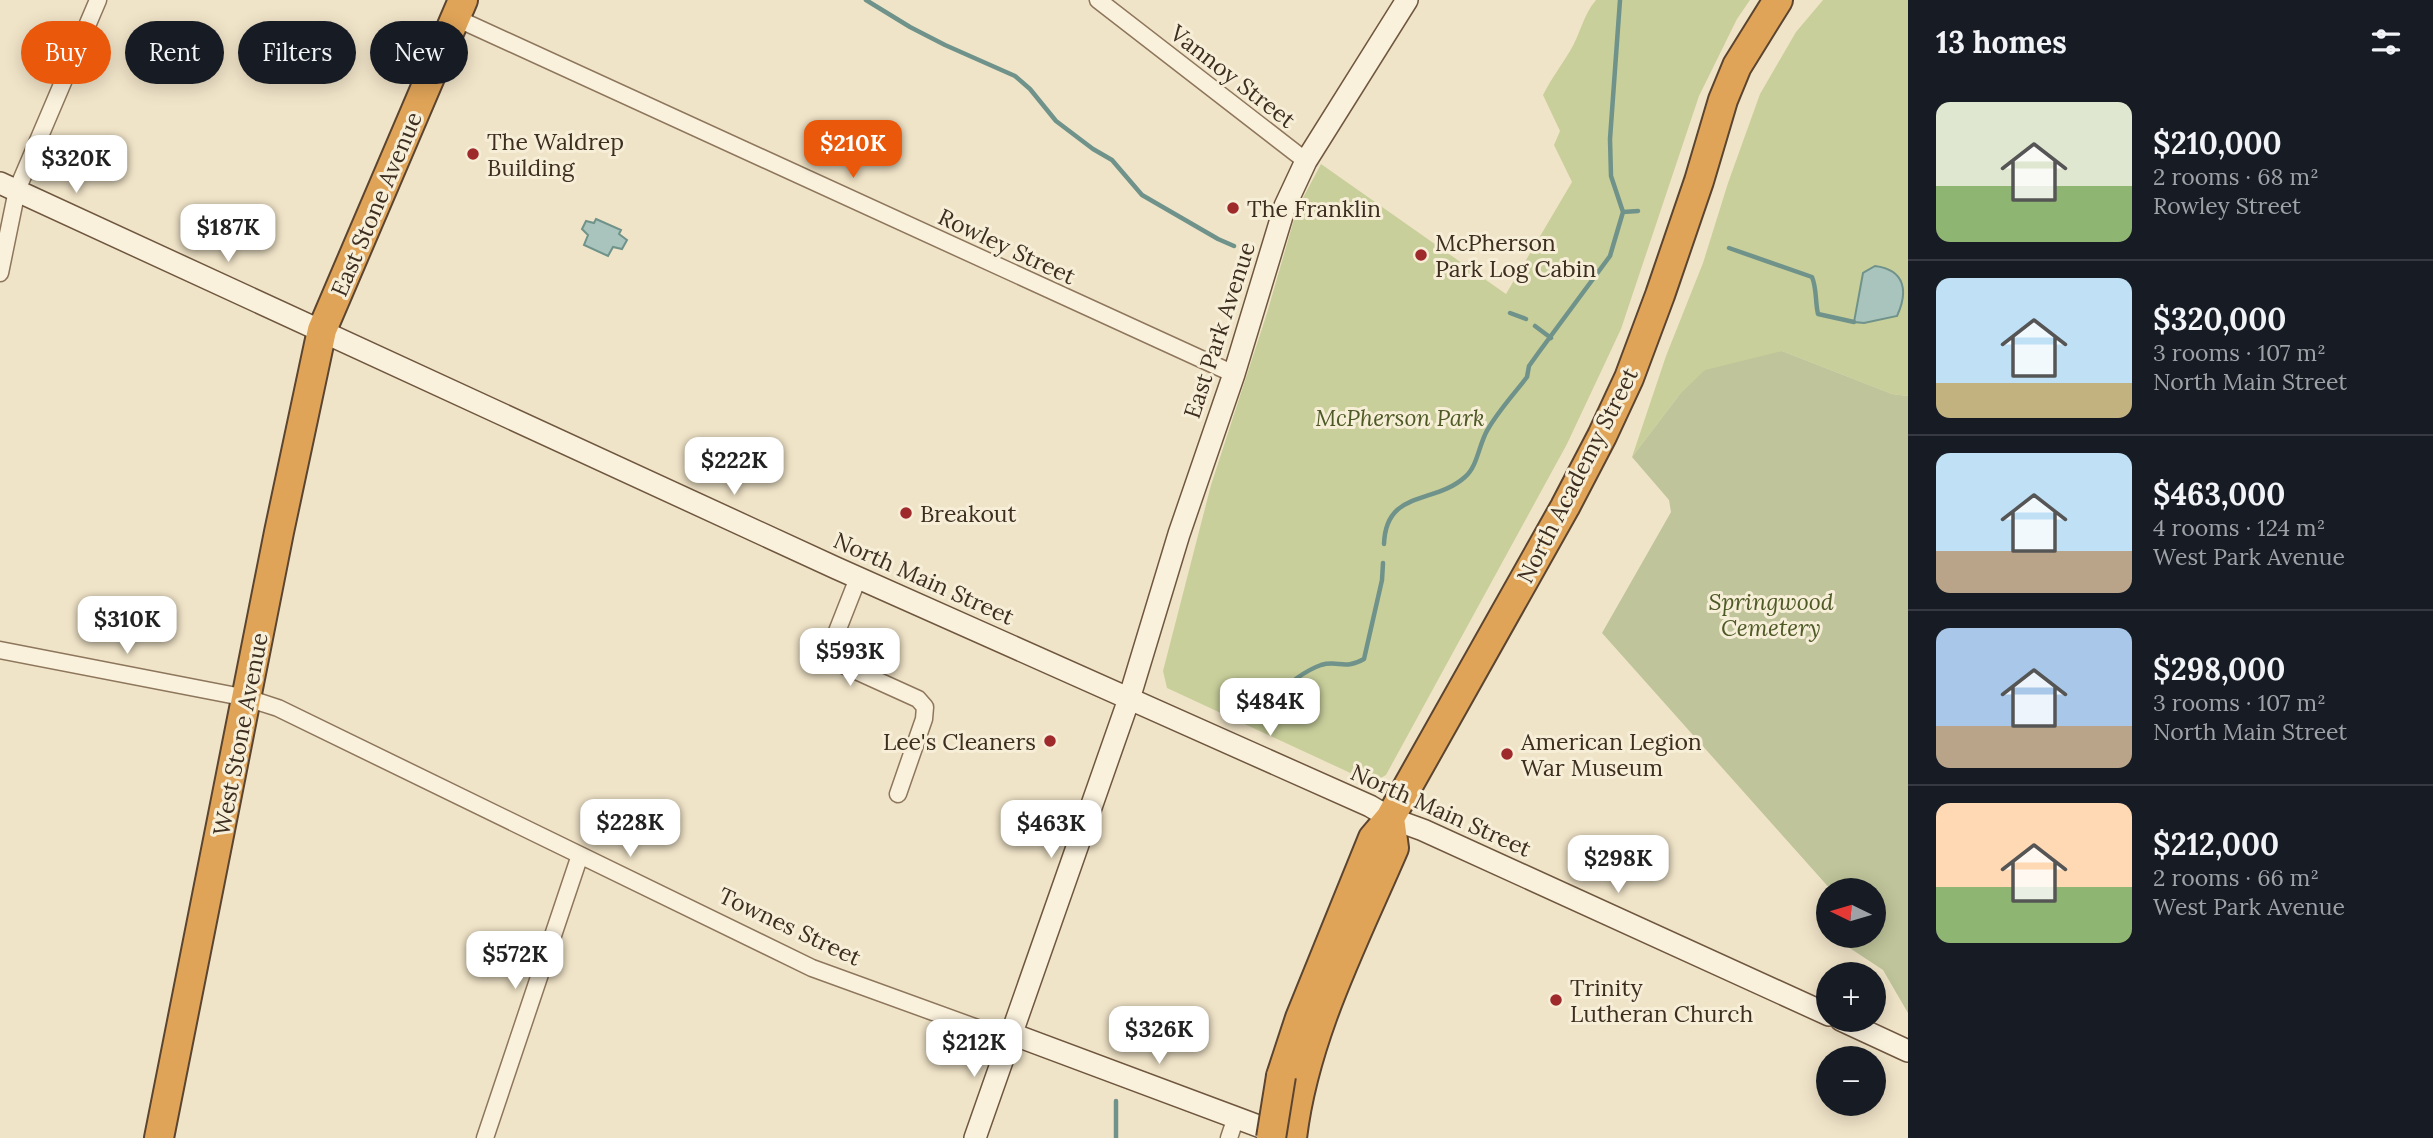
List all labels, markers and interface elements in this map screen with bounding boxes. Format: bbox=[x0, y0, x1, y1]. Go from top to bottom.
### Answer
street label: Vannoy Street bbox=[1164, 17, 1301, 134]
chip: Buy bbox=[21, 21, 111, 84]
chip: Rent bbox=[125, 21, 224, 84]
chip: Filters bbox=[238, 21, 356, 84]
chip: New bbox=[370, 21, 468, 84]
text: 13 homes bbox=[1936, 23, 2067, 61]
icon: filters bbox=[2367, 23, 2405, 61]
street label: East Stone Avenue bbox=[324, 107, 428, 301]
pin: $210K bbox=[804, 120, 902, 180]
text: $210,000 bbox=[2153, 124, 2282, 162]
place label: The Waldrep Building bbox=[487, 127, 624, 182]
text: $210K bbox=[820, 128, 886, 157]
icon: home bbox=[1992, 130, 2076, 214]
pin: $320K bbox=[27, 136, 125, 195]
text: $320K bbox=[41, 143, 111, 172]
marker: The Waldrep Building bbox=[465, 146, 481, 162]
text: 2 rooms · 68 m² bbox=[2153, 162, 2319, 191]
text: Rowley Street bbox=[2153, 191, 2301, 220]
place label: The Franklin bbox=[1247, 194, 1381, 223]
marker: The Franklin bbox=[1225, 200, 1241, 216]
street label: Rowley Street bbox=[934, 202, 1080, 290]
pin: $187K bbox=[179, 204, 277, 264]
text: $187K bbox=[196, 212, 260, 241]
place label: McPherson Park Log Cabin bbox=[1435, 228, 1596, 283]
street label: East Park Avenue bbox=[1177, 238, 1261, 422]
marker: McPherson Park Log Cabin bbox=[1413, 247, 1429, 263]
text: $320,000 bbox=[2153, 300, 2286, 338]
icon: home bbox=[1992, 306, 2076, 390]
text: 3 rooms · 107 m² bbox=[2153, 338, 2326, 367]
street label: North Academy Street bbox=[1510, 362, 1644, 588]
text: North Main Street bbox=[2153, 367, 2347, 396]
park label: McPherson Park bbox=[1315, 403, 1485, 432]
pin: $222K bbox=[685, 438, 783, 497]
text: $222K bbox=[701, 445, 767, 474]
text: $463,000 bbox=[2153, 475, 2285, 513]
icon: home bbox=[1992, 481, 2076, 565]
place label: Breakout bbox=[920, 499, 1017, 528]
marker: Breakout bbox=[898, 505, 914, 521]
text: 4 rooms · 124 m² bbox=[2153, 513, 2325, 542]
street label: North Main Street bbox=[829, 525, 1019, 631]
text: West Park Avenue bbox=[2153, 542, 2345, 571]
park label: Springwood Cemetery bbox=[1709, 587, 1834, 642]
pin: $310K bbox=[78, 596, 176, 656]
text: $310K bbox=[94, 604, 160, 633]
pin: $593K bbox=[801, 628, 899, 688]
street label: West Stone Avenue bbox=[206, 630, 274, 838]
text: $593K bbox=[816, 636, 884, 665]
text: $298,000 bbox=[2153, 650, 2285, 688]
icon: home bbox=[1992, 656, 2076, 740]
pin: $484K bbox=[1221, 678, 1319, 738]
text: $484K bbox=[1236, 686, 1304, 715]
text: 3 rooms · 107 m² bbox=[2153, 688, 2326, 717]
text: North Main Street bbox=[2153, 717, 2347, 746]
place label: Lee's Cleaners bbox=[883, 727, 1036, 756]
place label: American Legion War Museum bbox=[1520, 727, 1702, 782]
marker: Lee's Cleaners bbox=[1042, 733, 1058, 749]
marker: American Legion War Museum bbox=[1499, 746, 1515, 762]
street label: North Main Street bbox=[1346, 757, 1536, 863]
pin: $228K bbox=[581, 800, 679, 859]
pin: $463K bbox=[1002, 800, 1100, 860]
text: $228K bbox=[596, 807, 664, 836]
text: $463K bbox=[1017, 808, 1085, 837]
text: $212,000 bbox=[2153, 825, 2279, 863]
icon: home bbox=[1992, 831, 2076, 915]
pin: $298K bbox=[1569, 836, 1667, 895]
text: $298K bbox=[1584, 843, 1652, 872]
text: 2 rooms · 66 m² bbox=[2153, 863, 2319, 892]
north arrow bbox=[1816, 878, 1886, 948]
map controls bbox=[1816, 878, 1886, 1116]
street label: Townes Street bbox=[714, 880, 866, 972]
text: West Park Avenue bbox=[2153, 892, 2345, 921]
pin: $572K bbox=[466, 932, 564, 991]
text: $572K bbox=[482, 939, 548, 968]
button: + bbox=[1816, 962, 1886, 1032]
place label: Trinity Lutheran Church bbox=[1570, 973, 1753, 1028]
marker: Trinity Lutheran Church bbox=[1548, 992, 1564, 1008]
pin: $326K bbox=[1110, 1006, 1208, 1066]
text: $326K bbox=[1125, 1014, 1193, 1043]
pin: $212K bbox=[925, 1020, 1023, 1079]
text: $212K bbox=[942, 1027, 1006, 1056]
button: − bbox=[1816, 1046, 1886, 1116]

